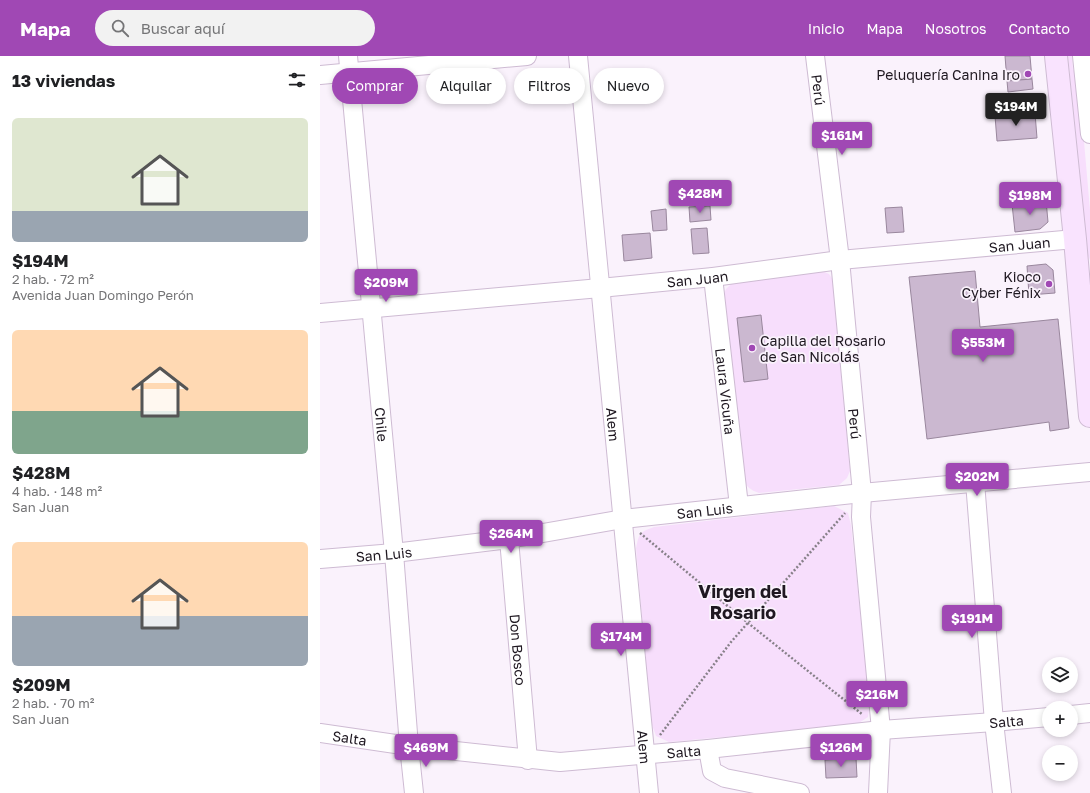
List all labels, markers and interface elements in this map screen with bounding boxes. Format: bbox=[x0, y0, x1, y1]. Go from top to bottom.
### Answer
search box bbox=[95, 10, 375, 46]
text: Mapa bbox=[20, 17, 71, 40]
icon: search bbox=[109, 17, 131, 39]
text: Buscar aquí bbox=[141, 19, 225, 37]
text: Inicio bbox=[808, 20, 844, 37]
text: Mapa bbox=[866, 20, 903, 37]
text: Nosotros bbox=[925, 20, 986, 37]
text: Contacto bbox=[1008, 20, 1070, 37]
place label: Peluquería Canina Iro bbox=[876, 66, 1020, 83]
chip: Comprar bbox=[332, 68, 418, 104]
chip: Alquilar bbox=[426, 68, 506, 104]
chip: Filtros bbox=[514, 68, 585, 104]
chip: Nuevo bbox=[593, 68, 664, 104]
icon: filters bbox=[286, 69, 308, 91]
marker: Peluquería Canina Iro bbox=[1023, 69, 1033, 79]
text: 13 viviendas bbox=[12, 70, 115, 91]
street label: Perú bbox=[809, 73, 829, 106]
pin: $194M bbox=[988, 93, 1044, 127]
text: $194M bbox=[994, 98, 1038, 114]
pin: $161M bbox=[814, 122, 870, 156]
text: $161M bbox=[821, 127, 863, 143]
icon: home bbox=[124, 144, 196, 216]
pin: $428M bbox=[672, 180, 728, 214]
pin: $198M bbox=[1002, 182, 1058, 216]
text: $428M bbox=[678, 185, 722, 201]
text: $198M bbox=[1008, 187, 1052, 203]
street label: San Juan bbox=[988, 233, 1051, 255]
text: $194M bbox=[12, 250, 69, 271]
street label: San Juan bbox=[666, 267, 729, 290]
place label: Kioco Cyber Fénix bbox=[962, 268, 1041, 301]
pin: $209M bbox=[358, 269, 414, 303]
text: 2 hab. · 72 m² bbox=[12, 271, 94, 287]
text: $209M bbox=[364, 274, 408, 290]
marker: Kioco Cyber Fénix bbox=[1044, 279, 1054, 289]
text: Avenida Juan Domingo Perón bbox=[12, 287, 194, 303]
pin: $553M bbox=[955, 329, 1011, 363]
place label: Capilla del Rosario de San Nicolás bbox=[760, 332, 886, 365]
text: $553M bbox=[961, 334, 1005, 350]
marker: Capilla del Rosario de San Nicolás bbox=[747, 343, 757, 353]
street label: Laura Vicuña bbox=[713, 347, 739, 436]
icon: home bbox=[124, 356, 196, 428]
street label: Chile bbox=[372, 407, 392, 442]
street label: Alem bbox=[603, 407, 624, 442]
street label: Perú bbox=[846, 407, 865, 440]
text: $428M bbox=[12, 462, 70, 483]
pin: $202M bbox=[949, 463, 1005, 497]
text: $202M bbox=[955, 468, 999, 484]
text: 4 hab. · 148 m² bbox=[12, 483, 102, 499]
text: San Juan bbox=[12, 499, 69, 515]
street label: San Luis bbox=[676, 499, 734, 522]
pin: $264M bbox=[483, 520, 539, 554]
text: $264M bbox=[489, 525, 533, 541]
street label: San Luis bbox=[355, 542, 413, 565]
icon: home bbox=[124, 568, 196, 640]
district label: Virgen del Rosario bbox=[698, 580, 788, 623]
pin: $191M bbox=[944, 605, 1000, 639]
text: $191M bbox=[951, 610, 993, 626]
street label: Don Bosco bbox=[507, 613, 530, 686]
pin: $174M bbox=[593, 623, 649, 657]
text: $174M bbox=[600, 628, 642, 644]
map controls bbox=[1042, 657, 1078, 781]
button: layers bbox=[1042, 657, 1078, 693]
text: $209M bbox=[12, 674, 71, 695]
pin: $216M bbox=[849, 681, 905, 715]
text: $216M bbox=[855, 686, 899, 702]
text: 2 hab. · 70 m² bbox=[12, 695, 95, 711]
button: + bbox=[1042, 701, 1078, 737]
text: San Juan bbox=[12, 711, 69, 727]
street label: Salta bbox=[988, 711, 1024, 731]
street label: Salta bbox=[331, 726, 368, 748]
street label: Alem bbox=[634, 729, 655, 765]
pin: $469M bbox=[398, 734, 454, 768]
pin: $126M bbox=[813, 734, 869, 768]
text: $469M bbox=[404, 739, 448, 755]
text: $126M bbox=[819, 739, 863, 755]
street label: Salta bbox=[666, 741, 702, 761]
button: − bbox=[1042, 745, 1078, 781]

